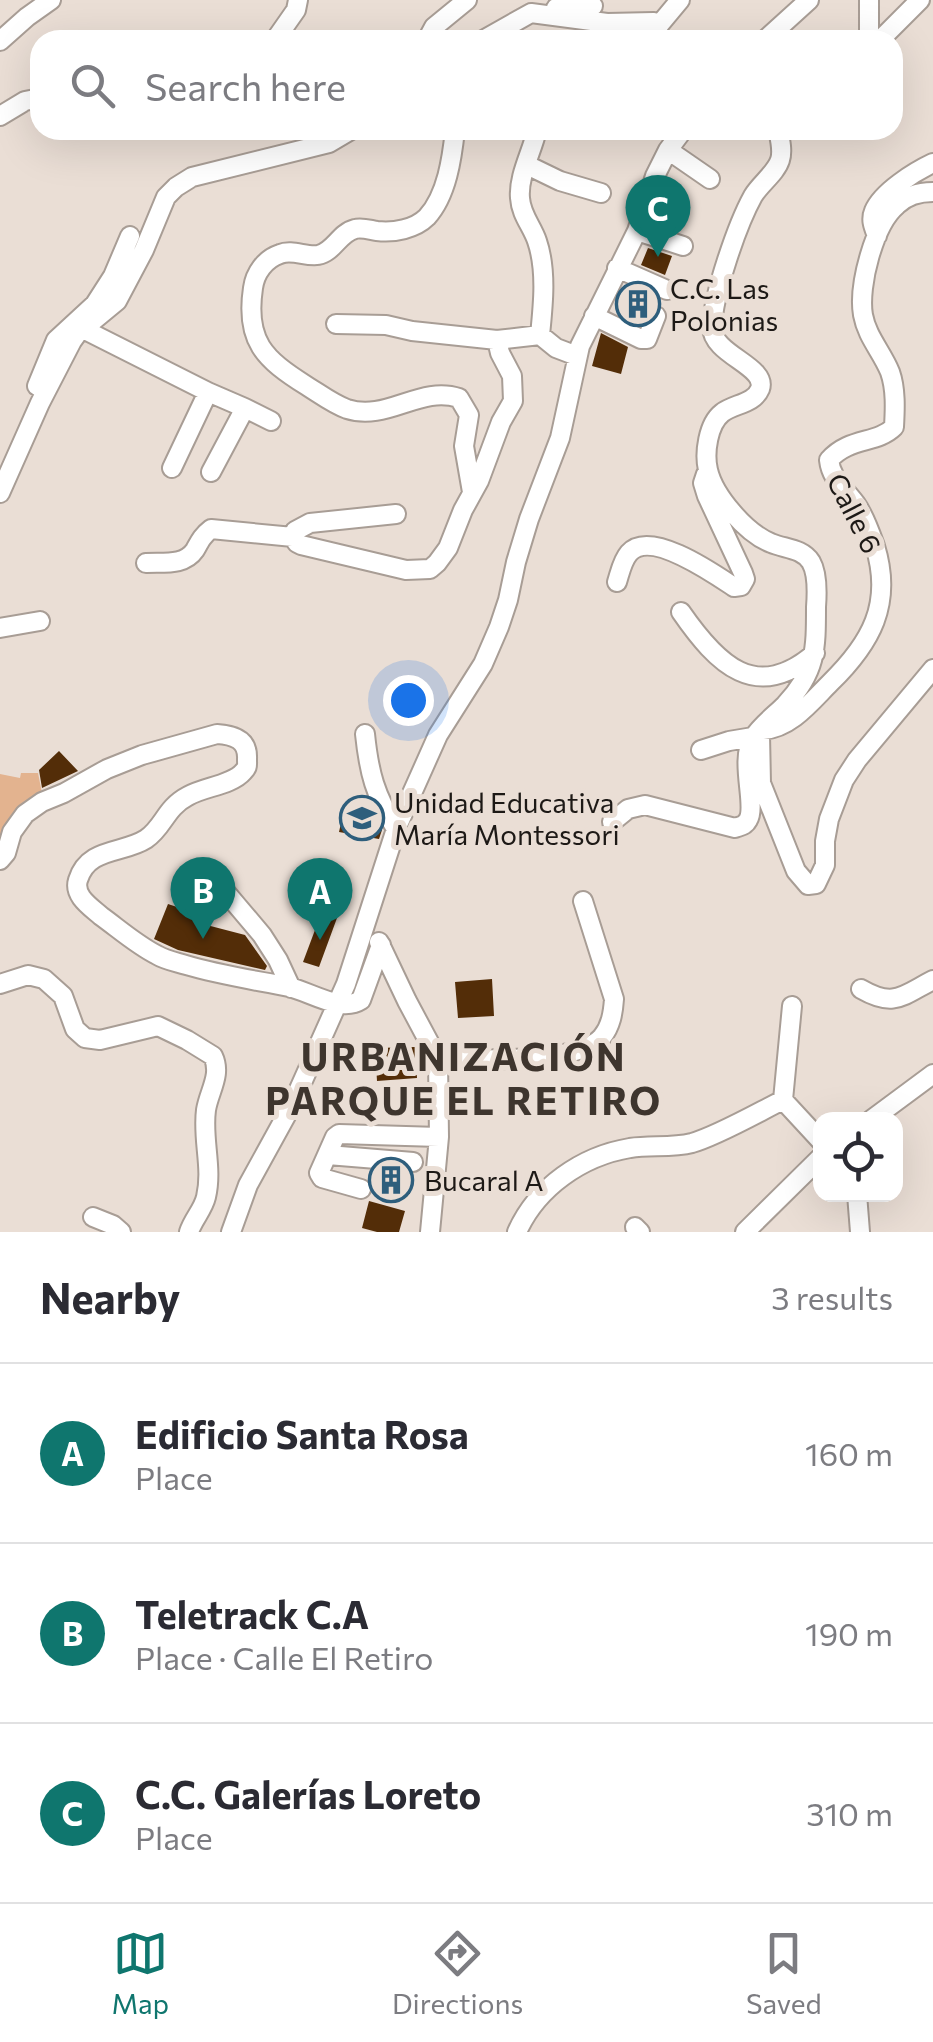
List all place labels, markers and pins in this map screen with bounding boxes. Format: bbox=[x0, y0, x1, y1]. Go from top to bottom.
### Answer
pin: C bbox=[626, 174, 690, 257]
place label: C.C. Las Polonias bbox=[670, 271, 778, 337]
building icon: C.C. Las Polonias bbox=[615, 281, 661, 327]
place label: Unidad Educativa María Montessori bbox=[394, 785, 620, 851]
school or university icon: Unidad Educativa María Montessori bbox=[339, 795, 385, 841]
pin: B bbox=[170, 856, 236, 939]
pin: A bbox=[288, 858, 352, 940]
building icon: Bucaral A bbox=[368, 1157, 414, 1203]
place label: Bucaral A bbox=[424, 1163, 544, 1197]

